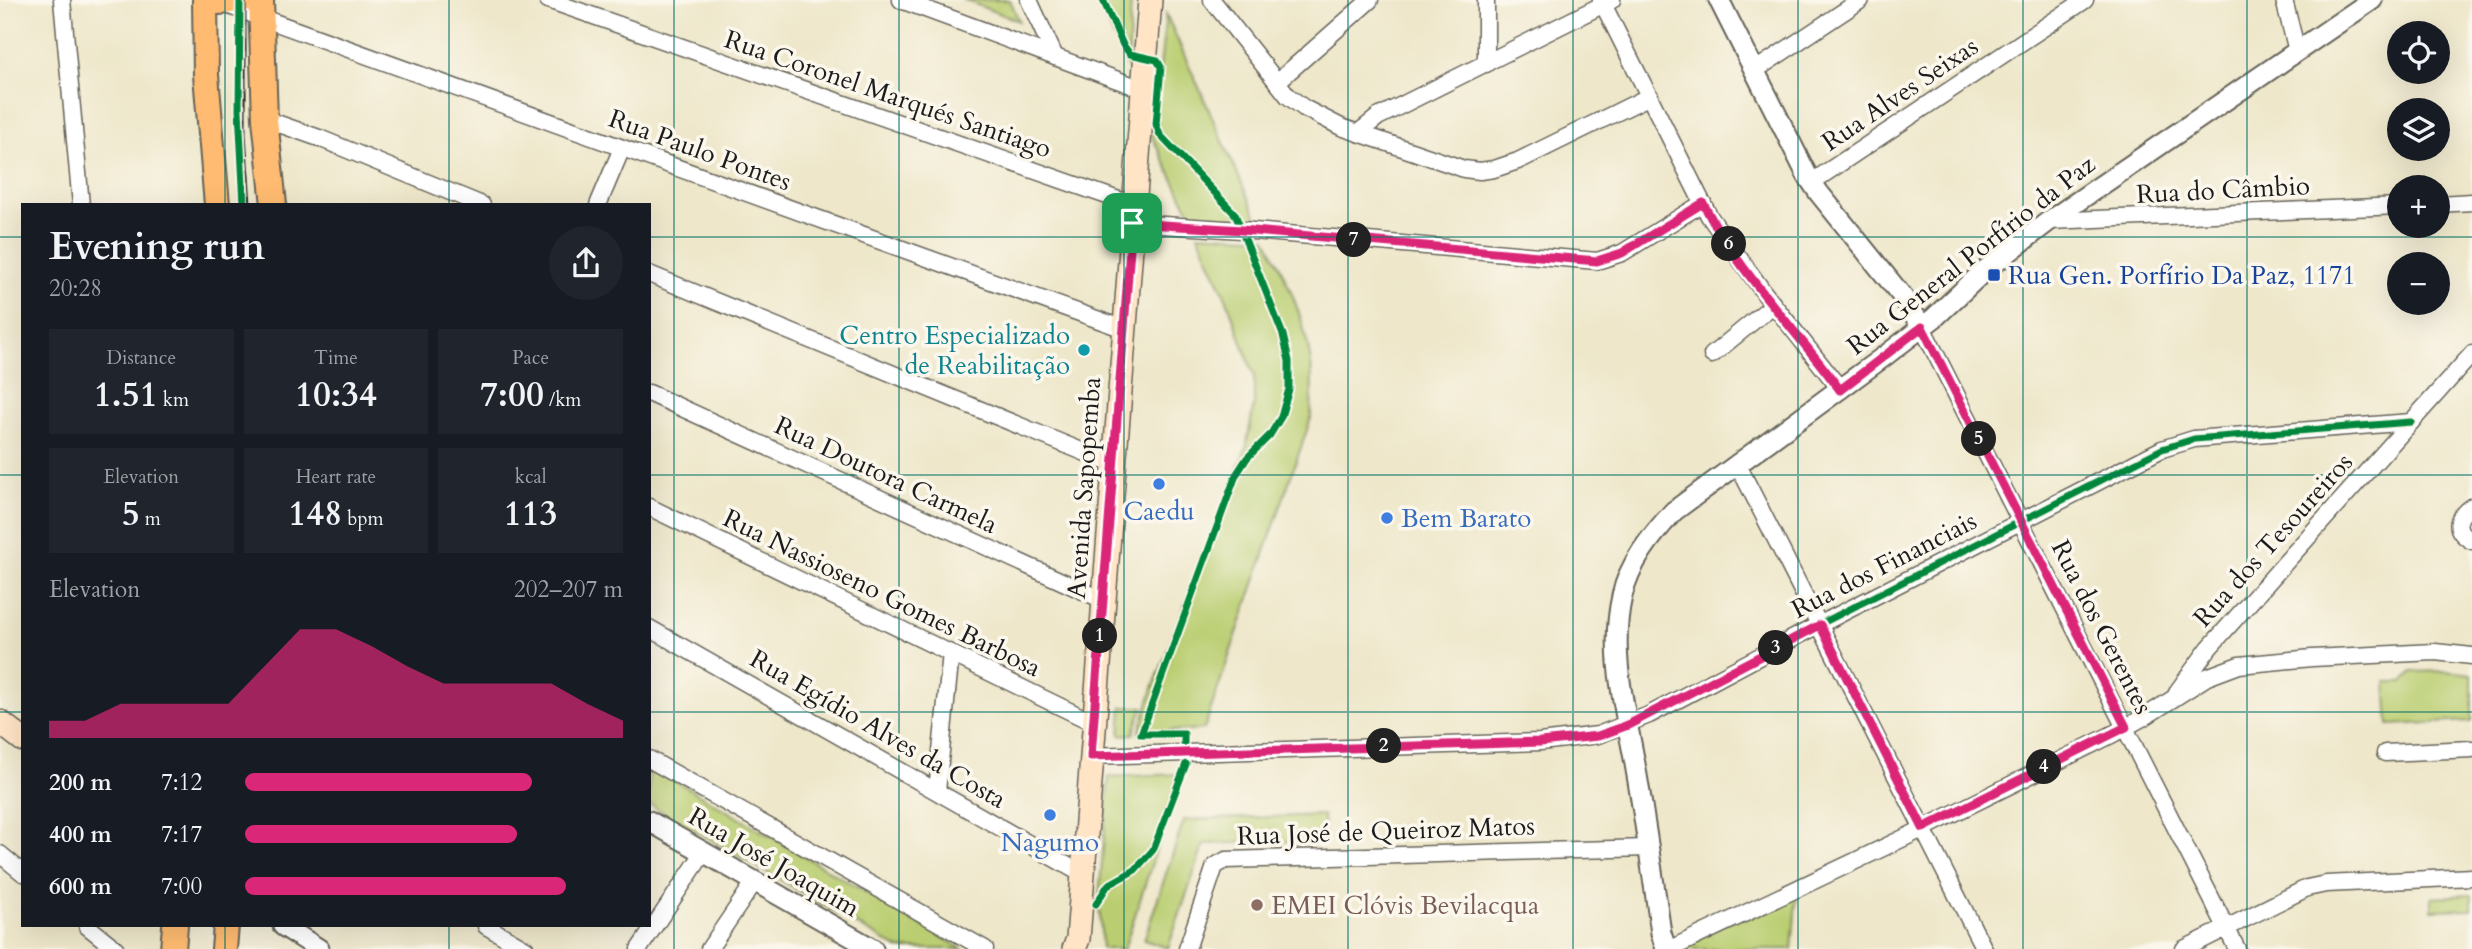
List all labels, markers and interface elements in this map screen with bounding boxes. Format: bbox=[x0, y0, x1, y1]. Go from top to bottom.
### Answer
map controls bbox=[2387, 21, 2450, 315]
button: locate bbox=[2387, 21, 2450, 84]
street label: Rua Coronel Marqués Santiago bbox=[720, 22, 1056, 166]
street label: Rua Alves Seixas bbox=[1815, 29, 1985, 159]
button: layers bbox=[2387, 98, 2450, 161]
street label: Rua Paulo Pontes bbox=[604, 101, 796, 199]
street label: Rua General Porfírio da Paz bbox=[1840, 147, 2103, 363]
street label: Rua do Câmbio bbox=[2135, 168, 2311, 212]
button: + bbox=[2387, 175, 2450, 238]
pin bbox=[1102, 193, 1162, 253]
icon: arrive bbox=[1113, 204, 1151, 242]
text: Evening run bbox=[49, 221, 265, 273]
pin: 7 bbox=[1336, 222, 1372, 258]
button: share bbox=[549, 226, 623, 300]
text: 7 bbox=[1349, 226, 1358, 252]
pin: 6 bbox=[1712, 226, 1746, 262]
text: 6 bbox=[1724, 230, 1733, 256]
button: − bbox=[2387, 252, 2450, 315]
place label: Rua Gen. Porfírio Da Paz, 1171 bbox=[2008, 258, 2356, 293]
marker: Rua Gen. Porfírio Da Paz, 1171 bbox=[1986, 267, 2002, 283]
text: 20:28 bbox=[49, 273, 102, 304]
place label: Centro Especializado de Reabilitação bbox=[839, 318, 1070, 383]
marker: Centro Especializado de Reabilitação bbox=[1076, 342, 1092, 358]
text: Distance bbox=[107, 345, 176, 371]
text: Time bbox=[314, 345, 358, 371]
text: Pace bbox=[512, 345, 549, 371]
text: 1.51 bbox=[94, 371, 158, 419]
text: 10:34 bbox=[295, 371, 377, 419]
text: 7:00 bbox=[480, 371, 544, 419]
street label: Avenida Sapopemba bbox=[1059, 376, 1109, 600]
text: km bbox=[158, 387, 189, 413]
text: /km bbox=[544, 387, 581, 413]
street label: Rua Doutora Carmela bbox=[769, 408, 1003, 542]
pin: 5 bbox=[1962, 422, 1996, 457]
text: 5 bbox=[1974, 425, 1983, 451]
street label: Rua dos Tesoureiros bbox=[2185, 445, 2361, 635]
text: Elevation bbox=[104, 464, 179, 490]
text: Heart rate bbox=[296, 464, 376, 490]
text: kcal bbox=[515, 464, 547, 490]
marker: Caedu bbox=[1151, 476, 1167, 492]
text: 5 bbox=[122, 490, 140, 538]
text: 148 bbox=[288, 490, 342, 538]
text: 113 bbox=[504, 490, 558, 538]
place label: Caedu bbox=[1123, 494, 1195, 529]
street label: Rua Nassioseno Gomes Barbosa bbox=[717, 501, 1047, 685]
place label: Bem Barato bbox=[1401, 501, 1531, 536]
street label: Rua dos Financiais bbox=[1785, 503, 1983, 627]
text: m bbox=[140, 506, 161, 532]
text: bpm bbox=[342, 506, 384, 532]
marker: Bem Barato bbox=[1379, 510, 1395, 526]
street label: Rua dos Gerentes bbox=[2043, 534, 2161, 720]
text: Elevation bbox=[49, 574, 140, 605]
text: 202–207 m bbox=[514, 574, 623, 605]
pin: 1 bbox=[1082, 618, 1118, 654]
text: 1 bbox=[1095, 622, 1104, 648]
pin: 3 bbox=[1758, 630, 1794, 666]
text: 3 bbox=[1771, 634, 1780, 660]
street label: Rua Egídio Alves da Costa bbox=[743, 641, 1013, 817]
pin: 2 bbox=[1366, 728, 1402, 764]
text: 2 bbox=[1379, 732, 1388, 758]
pin: 4 bbox=[2026, 750, 2062, 784]
text: 4 bbox=[2039, 753, 2048, 779]
text: 200 m bbox=[49, 767, 112, 798]
text: 7:12 bbox=[161, 767, 202, 798]
street label: Rua José Joaquim bbox=[682, 799, 866, 925]
marker: Nagumo bbox=[1042, 807, 1058, 823]
street label: Rua José de Queiroz Matos bbox=[1236, 808, 1536, 854]
text: 400 m bbox=[49, 819, 112, 850]
text: 7:17 bbox=[161, 819, 202, 850]
place label: Nagumo bbox=[1001, 825, 1099, 860]
text: 600 m bbox=[49, 871, 112, 902]
text: 7:00 bbox=[161, 871, 202, 902]
place label: EMEI Clóvis Bevilacqua bbox=[1271, 888, 1539, 923]
marker: EMEI Clóvis Bevilacqua bbox=[1249, 897, 1265, 913]

